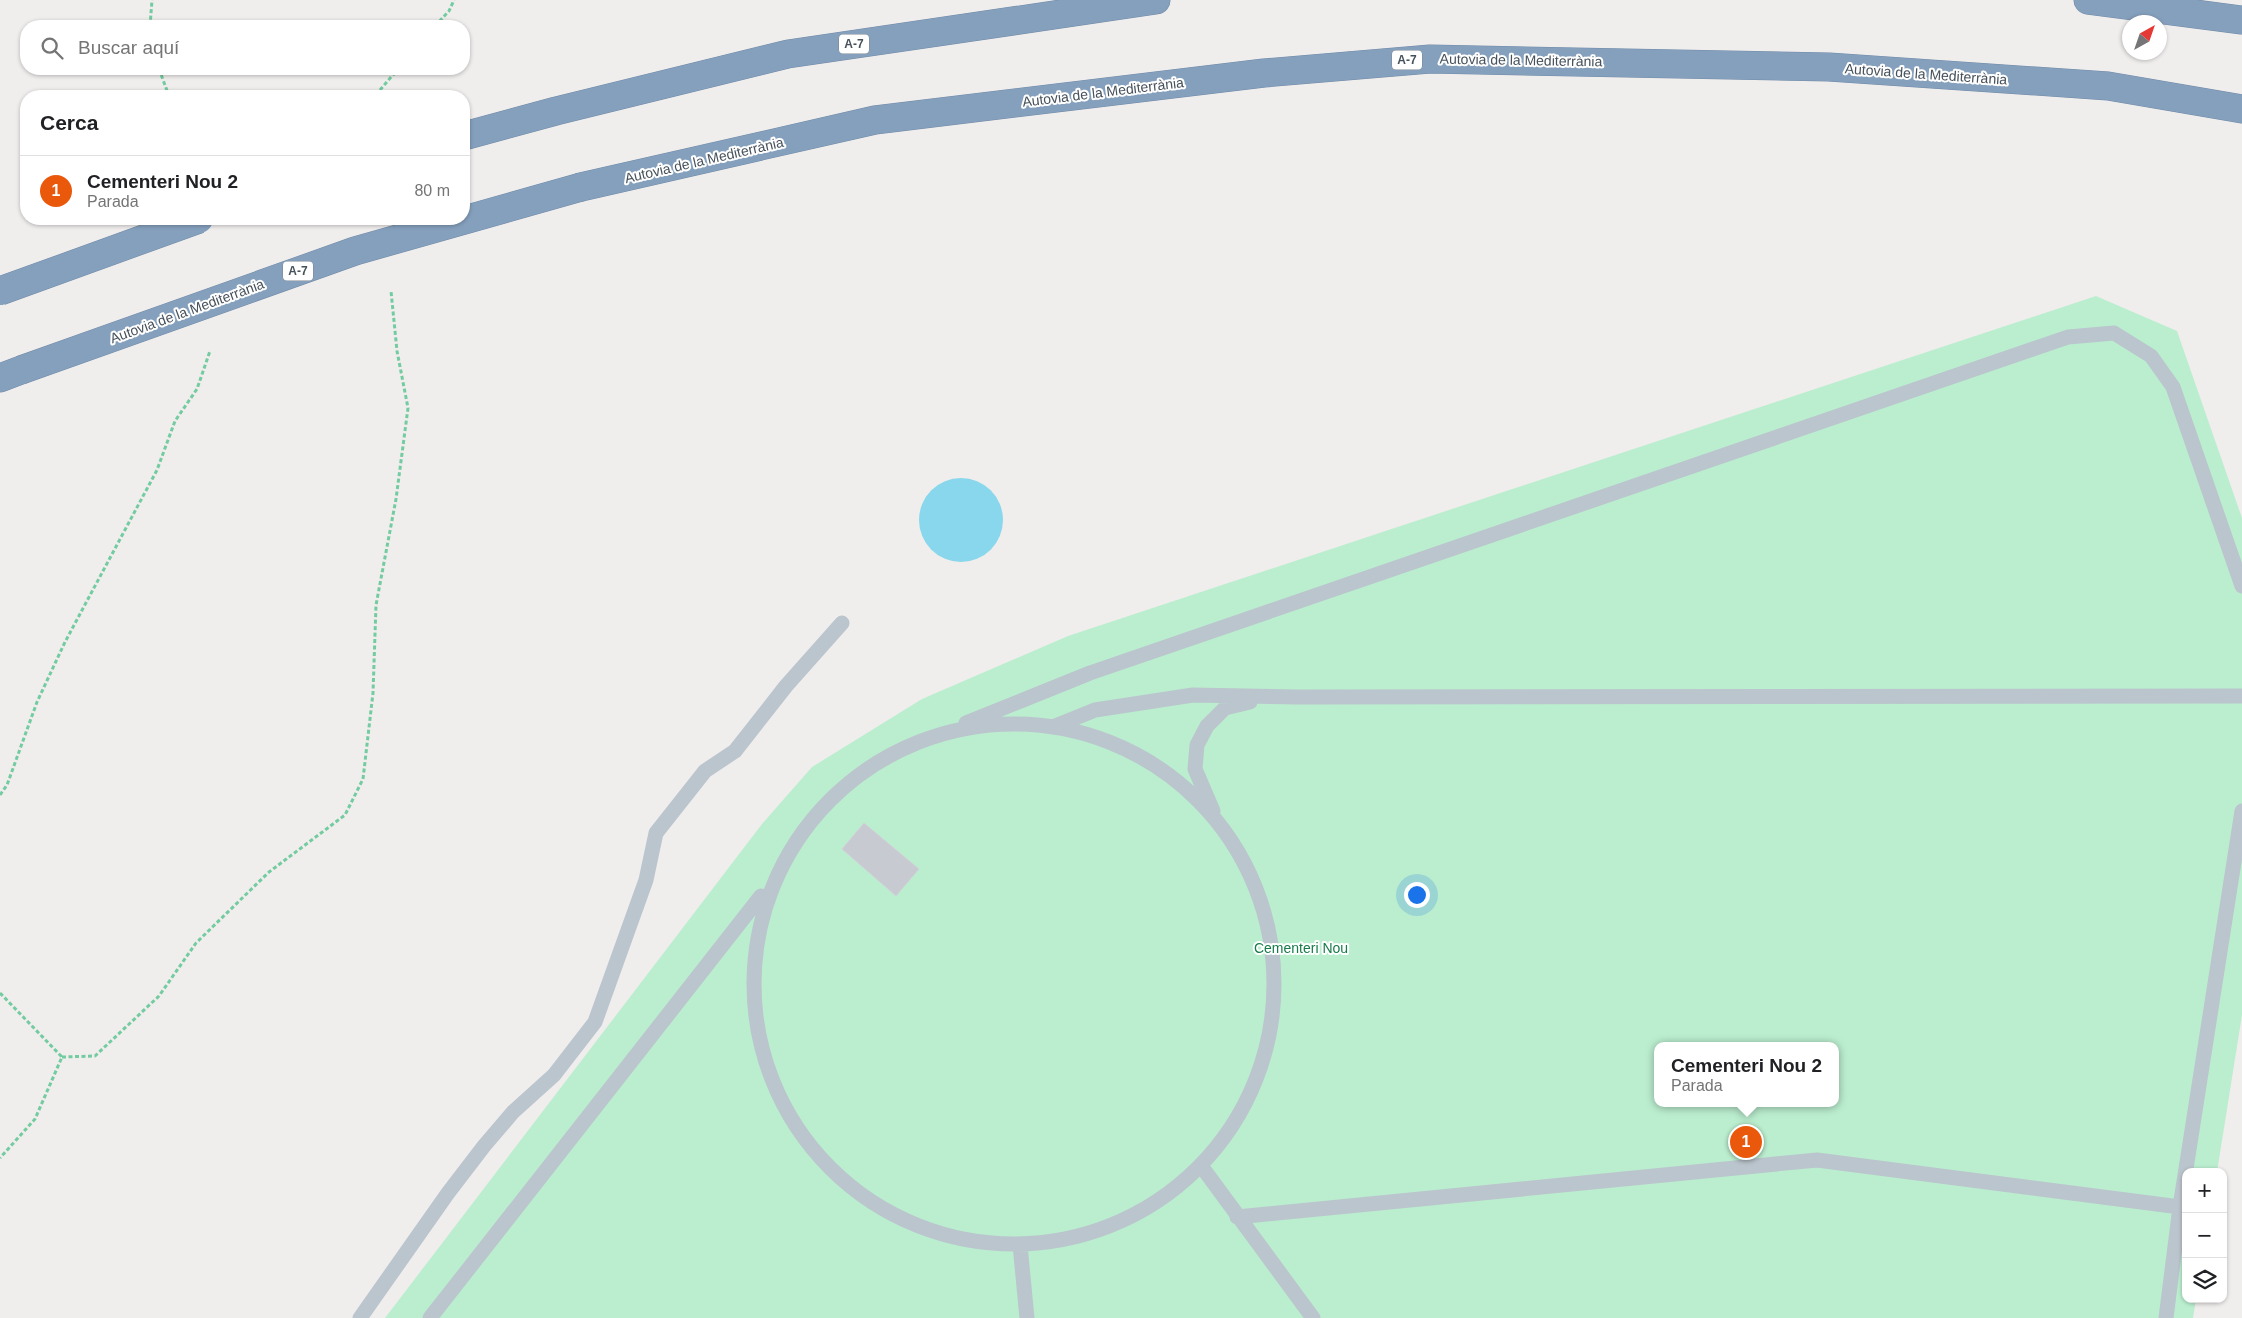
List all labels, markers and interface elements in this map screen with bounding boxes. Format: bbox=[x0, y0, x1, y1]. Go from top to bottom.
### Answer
north arrow bbox=[2122, 15, 2167, 60]
search box bbox=[20, 20, 470, 75]
icon: search bbox=[38, 34, 66, 62]
road number: A-7 bbox=[839, 34, 869, 54]
text: Buscar aquí bbox=[78, 37, 179, 58]
road number: A-7 bbox=[1392, 50, 1422, 70]
street label: Autovia de la Mediterrània bbox=[1440, 51, 1603, 69]
street label: Autovia de la Mediterrània bbox=[1844, 60, 2008, 88]
street label: Autovia de la Mediterrània bbox=[1021, 74, 1185, 110]
text: Cerca bbox=[40, 111, 98, 134]
street label: Autovia de la Mediterrània bbox=[623, 134, 785, 186]
text: Cementeri Nou 2 bbox=[87, 171, 238, 192]
text: 1 bbox=[52, 182, 60, 199]
text: 80 m bbox=[414, 182, 450, 199]
text: Parada bbox=[87, 193, 139, 210]
road number: A-7 bbox=[283, 262, 313, 280]
street label: Autovia de la Mediterrània bbox=[108, 276, 266, 346]
your location bbox=[1404, 882, 1430, 908]
park label: Cementeri Nou bbox=[1254, 940, 1348, 956]
popup bbox=[1654, 1042, 1839, 1107]
text: Cementeri Nou 2 bbox=[1671, 1055, 1822, 1076]
text: Parada bbox=[1671, 1077, 1723, 1094]
pin: 1 bbox=[1730, 1123, 1762, 1161]
map controls bbox=[2182, 1168, 2227, 1303]
button: + bbox=[2182, 1168, 2227, 1213]
button: − bbox=[2182, 1213, 2227, 1258]
button: layers bbox=[2182, 1258, 2227, 1303]

